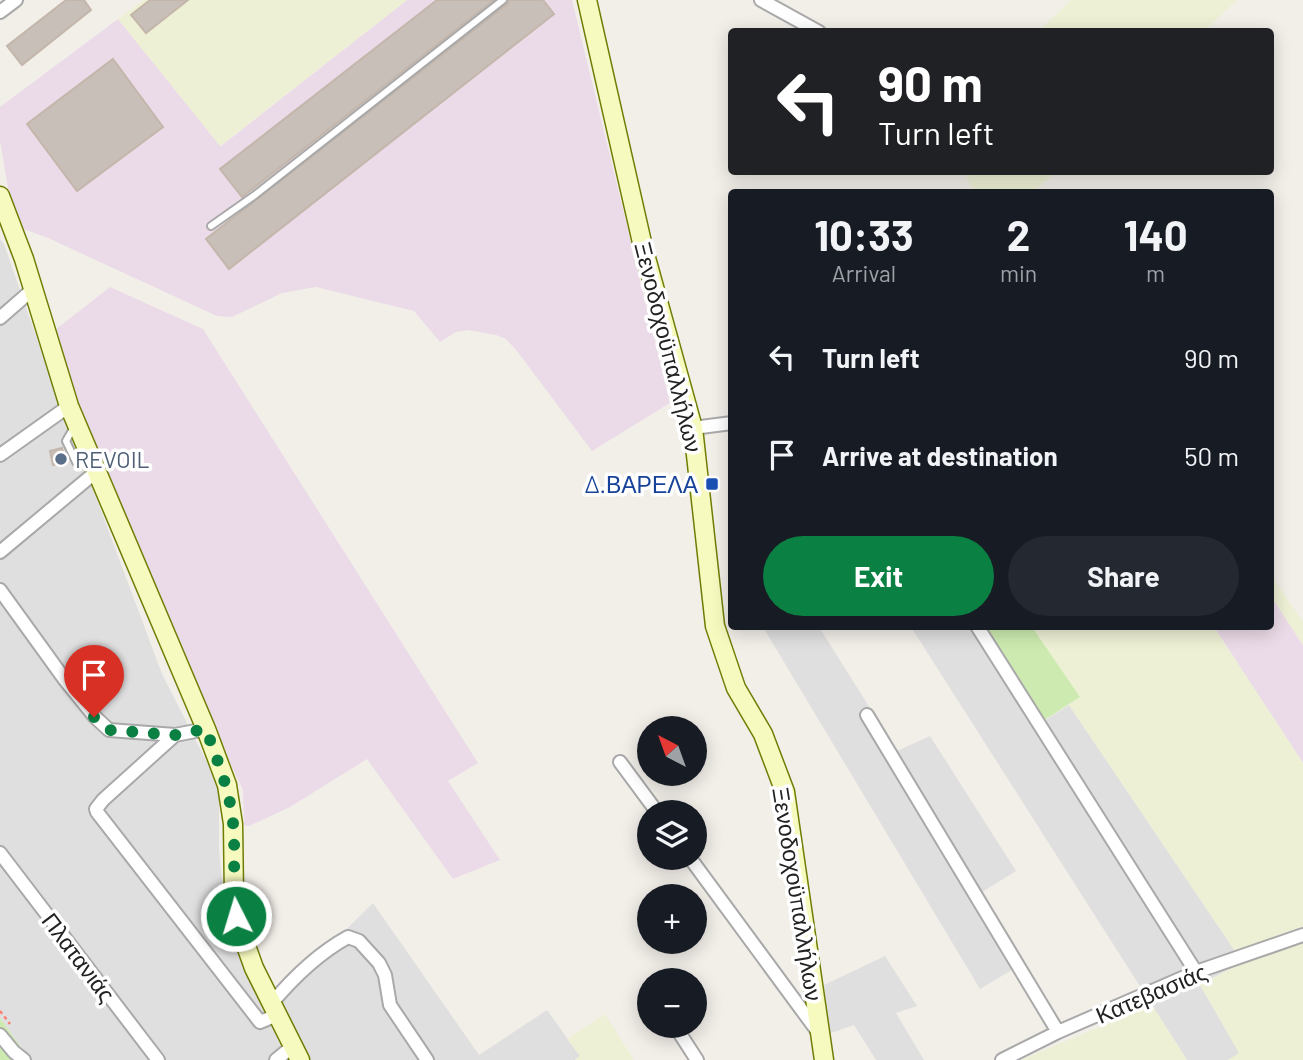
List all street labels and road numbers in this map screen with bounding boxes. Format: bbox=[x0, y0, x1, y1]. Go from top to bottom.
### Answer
street label: Ξενοδοχοϋπαλλήλων bbox=[629, 239, 709, 455]
street label: Ξενοδοχοϋπαλλήλων bbox=[767, 785, 829, 1003]
street label: Πλατανιάς bbox=[36, 907, 122, 1007]
street label: Κατεβασιάς bbox=[1091, 957, 1211, 1029]

